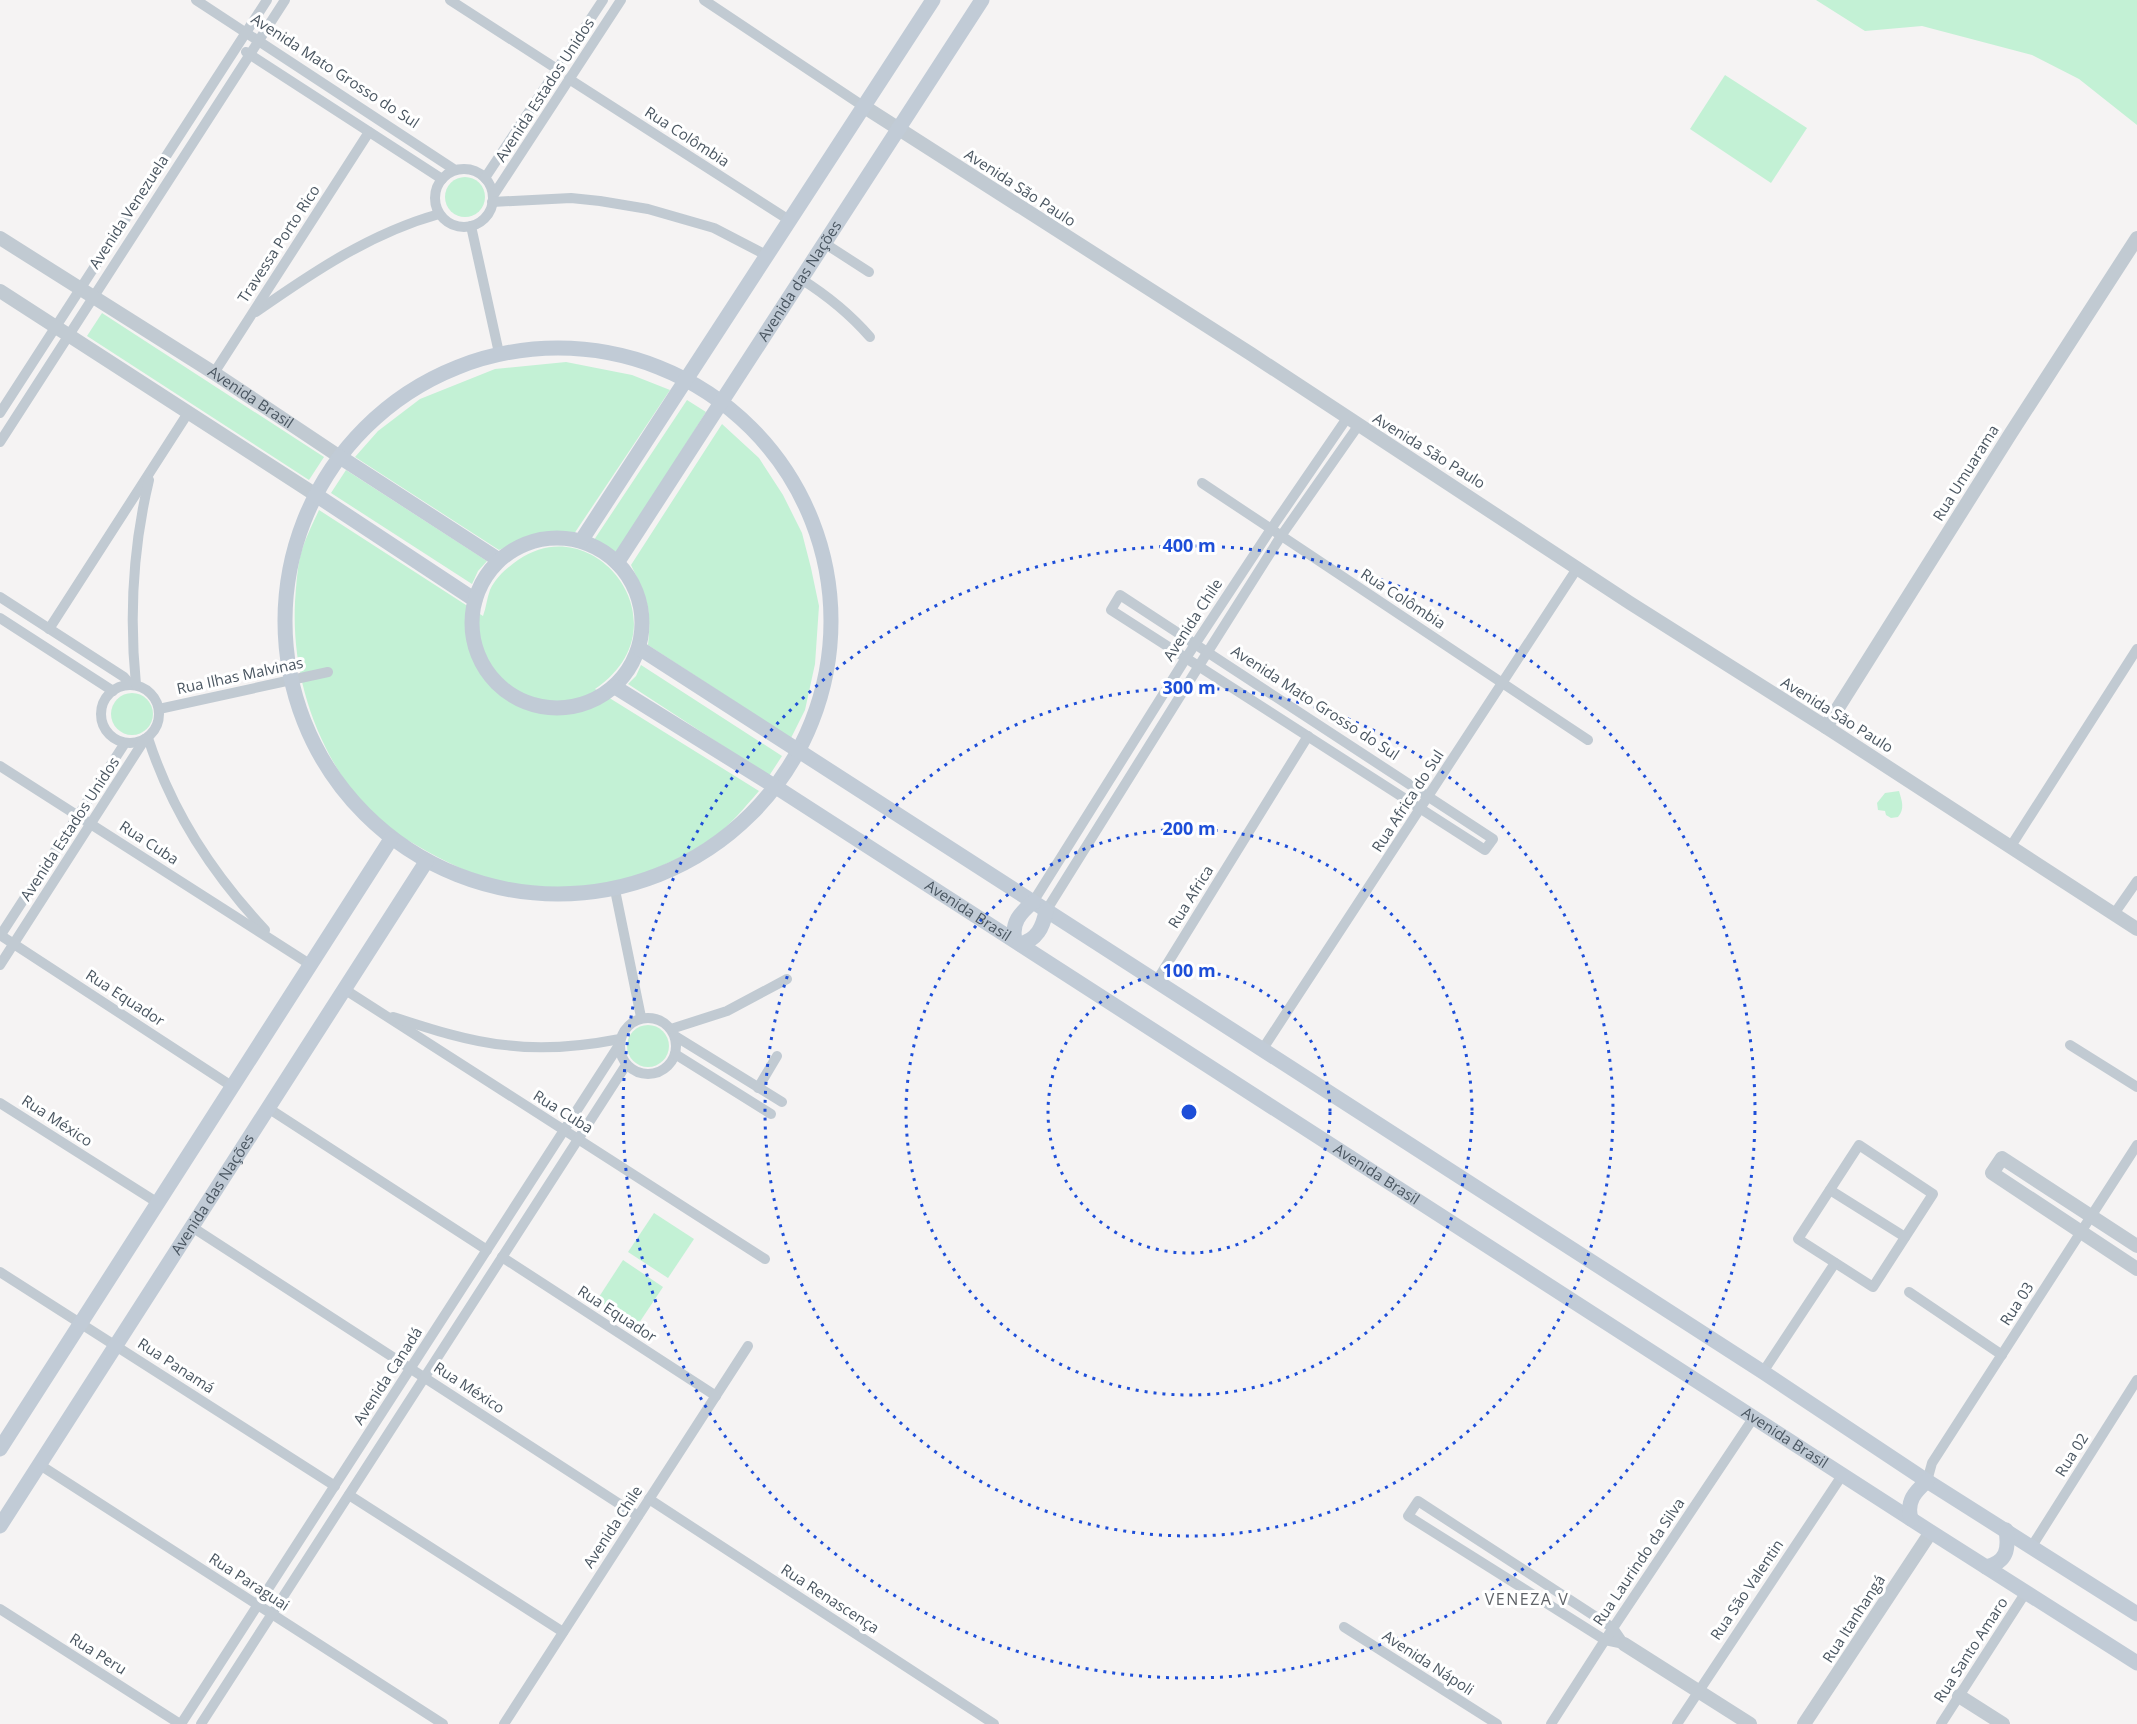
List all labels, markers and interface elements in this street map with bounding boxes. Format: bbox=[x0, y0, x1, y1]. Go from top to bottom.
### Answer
street label: Avenida Mato Grosso do Sul bbox=[248, 8, 423, 132]
street label: Avenida Estados Unidos bbox=[490, 14, 598, 165]
street label: Rua Colômbia bbox=[641, 101, 734, 171]
street label: Avenida São Paulo bbox=[961, 144, 1080, 231]
street label: Avenida Venezuela bbox=[84, 151, 172, 272]
street label: Travessa Porto Rico bbox=[233, 181, 324, 306]
street label: Avenida das Nações bbox=[752, 216, 845, 345]
street label: Avenida Brasil bbox=[205, 361, 298, 432]
street label: Avenida São Paulo bbox=[1370, 408, 1489, 493]
street label: Rua Umuarama bbox=[1928, 421, 2003, 524]
text: 400 m bbox=[1162, 533, 1216, 557]
street label: Rua Colômbia bbox=[1357, 563, 1450, 633]
street label: Avenida Chile bbox=[1158, 574, 1226, 665]
street label: Avenida Mato Grosso do Sul bbox=[1228, 640, 1403, 764]
street label: Rua Ilhas Malvinas bbox=[175, 652, 305, 698]
street label: Avenida São Paulo bbox=[1778, 672, 1897, 757]
text: 300 m bbox=[1162, 675, 1216, 699]
street label: Rua Africa do Sul bbox=[1367, 746, 1448, 855]
street label: Avenida Estados Unidos bbox=[15, 753, 123, 904]
street label: Rua Cuba bbox=[116, 816, 183, 869]
text: 200 m bbox=[1162, 816, 1216, 840]
street label: Rua Africa bbox=[1163, 861, 1217, 932]
street label: Avenida Brasil bbox=[922, 875, 1015, 945]
text: 100 m bbox=[1162, 958, 1216, 982]
street label: Rua Equador bbox=[82, 964, 169, 1030]
street label: Rua Cuba bbox=[530, 1085, 597, 1137]
street label: Rua México bbox=[18, 1090, 97, 1150]
centre of rings bbox=[1179, 1102, 1199, 1122]
street label: Avenida das Nações bbox=[166, 1130, 258, 1258]
street label: Avenida Brasil bbox=[1330, 1138, 1424, 1209]
street label: Rua 03 bbox=[1995, 1278, 2038, 1329]
street label: Rua Equador bbox=[574, 1280, 661, 1346]
street label: Avenida Canadá bbox=[348, 1323, 426, 1428]
street label: Rua Panamá bbox=[134, 1333, 219, 1397]
street label: Rua México bbox=[430, 1357, 509, 1417]
street label: Avenida Brasil bbox=[1738, 1402, 1832, 1472]
street label: Rua 02 bbox=[2050, 1429, 2092, 1480]
street label: Avenida Chile bbox=[578, 1481, 646, 1572]
street label: Rua Laurindo da Silva bbox=[1588, 1494, 1688, 1629]
street label: Rua São Valentin bbox=[1705, 1535, 1787, 1644]
street label: Rua Paraguai bbox=[206, 1548, 294, 1615]
street label: Rua Renascença bbox=[778, 1559, 884, 1637]
street label: Rua Itanhangá bbox=[1817, 1571, 1889, 1666]
district label: VENEZA V bbox=[1485, 1588, 1569, 1610]
street label: Rua Santo Amaro bbox=[1929, 1593, 2012, 1706]
street label: Avenida Nápoli bbox=[1379, 1625, 1478, 1699]
street label: Rua Peru bbox=[66, 1628, 131, 1678]

